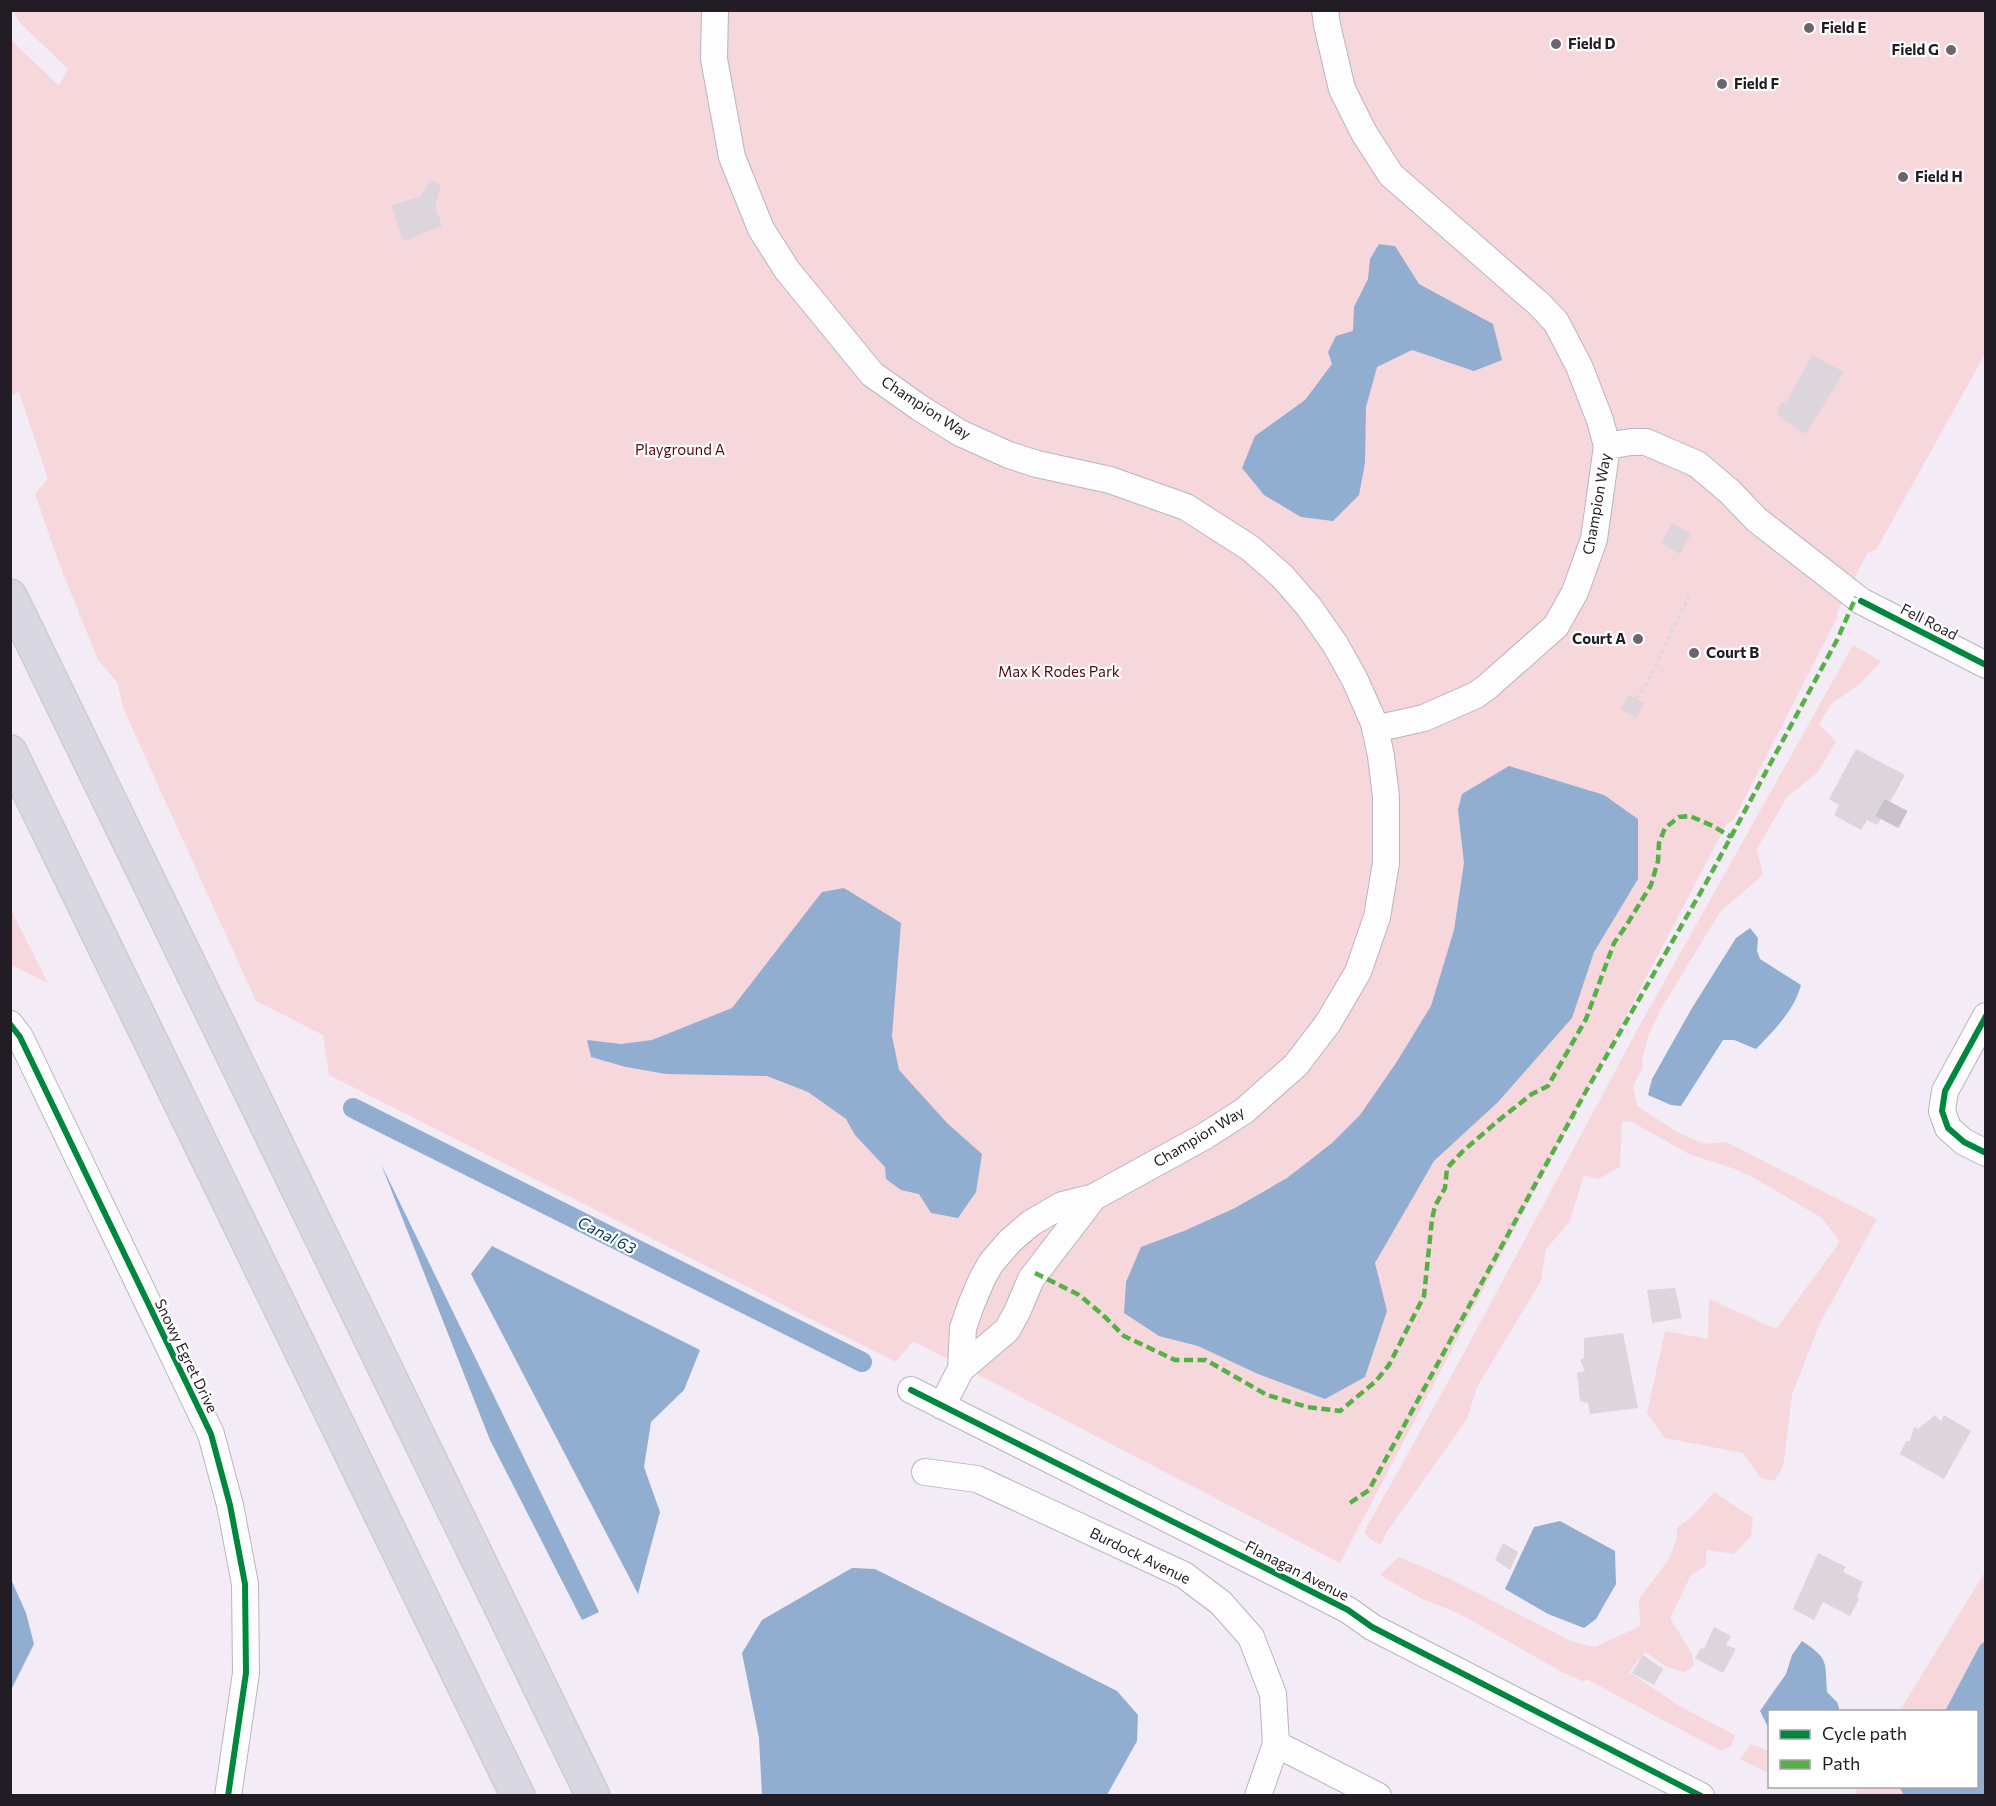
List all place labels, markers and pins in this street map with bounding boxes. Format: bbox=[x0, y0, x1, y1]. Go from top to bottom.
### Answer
place label: Field E bbox=[1821, 18, 1866, 36]
marker: Field E bbox=[1802, 21, 1816, 35]
place label: Field D bbox=[1568, 34, 1615, 52]
marker: Field D bbox=[1549, 37, 1563, 51]
place label: Field G bbox=[1892, 40, 1939, 58]
marker: Field G bbox=[1944, 43, 1958, 57]
place label: Field F bbox=[1734, 74, 1779, 92]
marker: Field F bbox=[1715, 77, 1729, 91]
place label: Field H bbox=[1915, 167, 1963, 185]
marker: Field H bbox=[1896, 170, 1910, 184]
place label: Court A bbox=[1572, 629, 1626, 647]
marker: Court A bbox=[1631, 632, 1645, 646]
place label: Court B bbox=[1706, 643, 1759, 661]
marker: Court B bbox=[1687, 646, 1701, 660]

